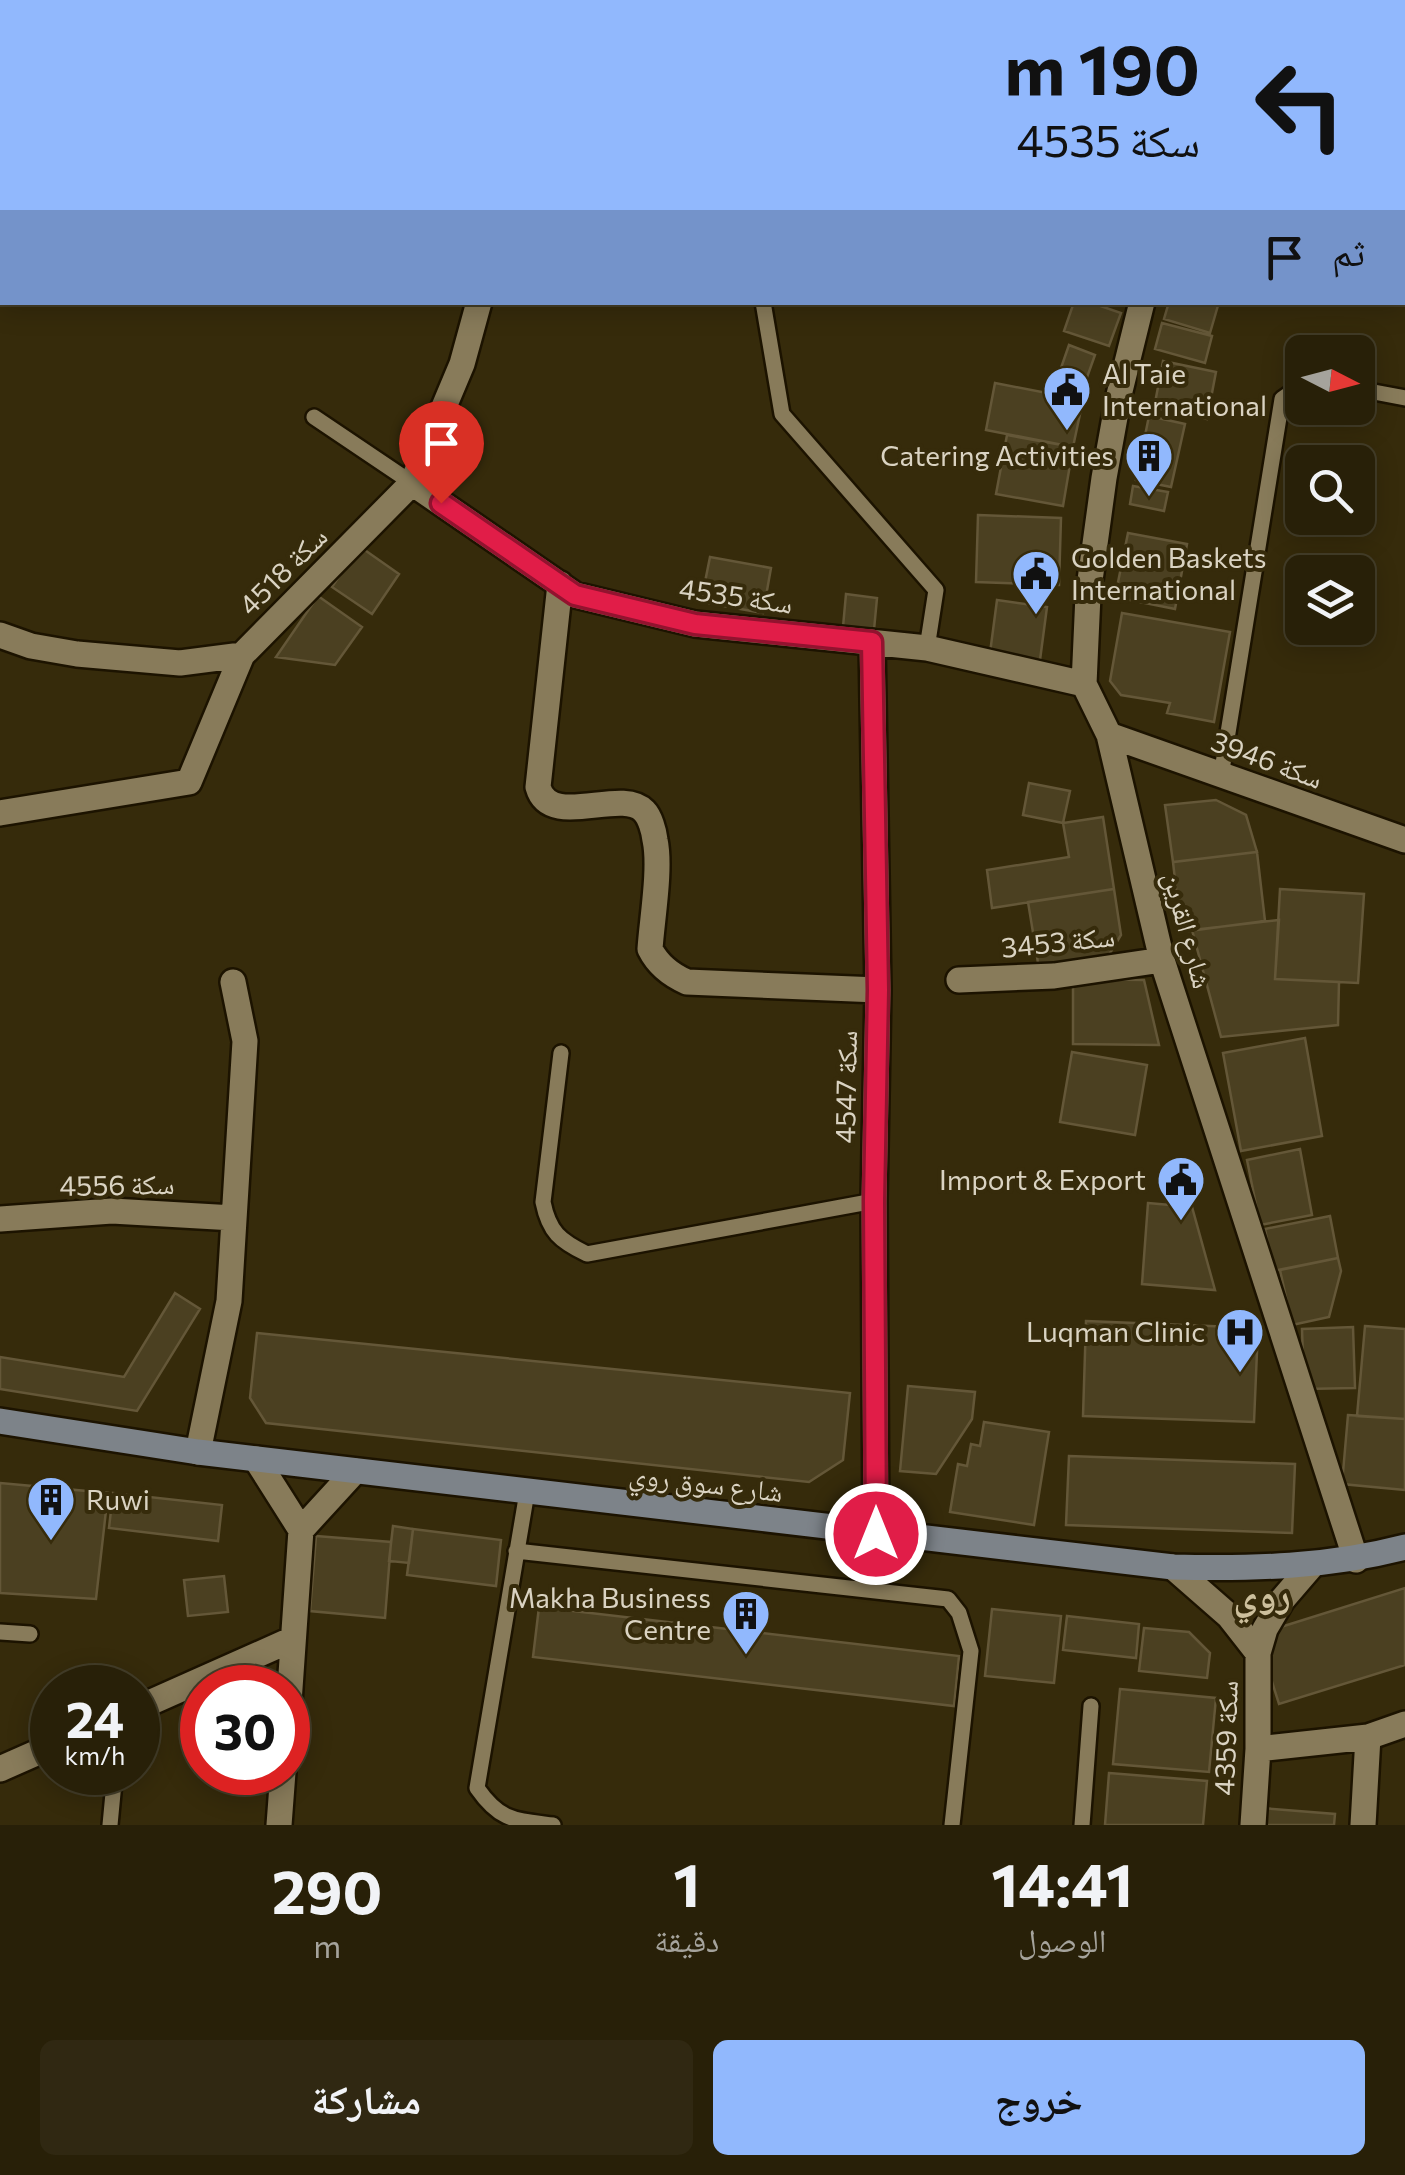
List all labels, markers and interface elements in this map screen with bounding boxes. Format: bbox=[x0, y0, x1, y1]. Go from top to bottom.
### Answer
text: 190 m bbox=[1004, 24, 1200, 109]
icon: left bbox=[1235, 40, 1365, 170]
text: سكة 4535 bbox=[1016, 111, 1200, 166]
text: ثم bbox=[1332, 227, 1365, 274]
icon: arrive bbox=[1257, 230, 1312, 285]
north arrow bbox=[1285, 335, 1375, 425]
map controls bbox=[1285, 335, 1375, 645]
place label: Al Taie International bbox=[1102, 356, 1267, 422]
public building icon: Al Taie International bbox=[1041, 364, 1093, 432]
pin bbox=[399, 401, 484, 504]
icon: arrive bbox=[414, 416, 469, 471]
building icon: Catering Activities bbox=[1123, 430, 1175, 498]
place label: Catering Activities bbox=[880, 438, 1114, 472]
button: search bbox=[1285, 445, 1375, 535]
street label: سكة 4518 bbox=[231, 519, 334, 622]
place label: Golden Baskets International bbox=[1071, 540, 1267, 606]
public building icon: Golden Baskets International bbox=[1010, 548, 1062, 616]
button: layers bbox=[1285, 555, 1375, 645]
street label: سكة 4535 bbox=[677, 570, 795, 620]
street label: سكة 3946 bbox=[1207, 723, 1328, 795]
street label: شارع القرين bbox=[1155, 868, 1221, 992]
street label: سكة 3453 bbox=[999, 918, 1116, 964]
street label: سكة 4547 bbox=[827, 1030, 863, 1144]
public building icon: Import & Export bbox=[1155, 1154, 1207, 1222]
place label: Import & Export bbox=[939, 1162, 1146, 1196]
street label: سكة 4556 bbox=[59, 1166, 175, 1202]
hospital icon: Luqman Clinic bbox=[1214, 1306, 1266, 1374]
place label: Luqman Clinic bbox=[1026, 1314, 1205, 1348]
street label: شارع سوق روي bbox=[626, 1456, 785, 1515]
building icon: Ruwi bbox=[25, 1474, 77, 1542]
place label: Ruwi bbox=[86, 1482, 150, 1516]
position arrow bbox=[824, 1482, 928, 1586]
district label: روي bbox=[1233, 1569, 1291, 1624]
place label: Makha Business Centre bbox=[509, 1580, 711, 1646]
building icon: Makha Business Centre bbox=[720, 1588, 772, 1656]
speed limit sign: 30 bbox=[180, 1665, 310, 1795]
street label: سكة 4359 bbox=[1206, 1680, 1244, 1796]
text: 24 bbox=[66, 1687, 124, 1748]
text: km/h bbox=[65, 1740, 125, 1770]
text: 1 bbox=[673, 1846, 700, 1919]
text: 14:41 bbox=[991, 1846, 1133, 1919]
text: 290 bbox=[272, 1853, 383, 1926]
text: دقيقة bbox=[654, 1919, 719, 1959]
text: الوصول bbox=[1018, 1919, 1106, 1959]
text: m bbox=[313, 1925, 341, 1965]
button: مشاركة bbox=[40, 2040, 693, 2155]
button: خروج bbox=[713, 2040, 1365, 2155]

